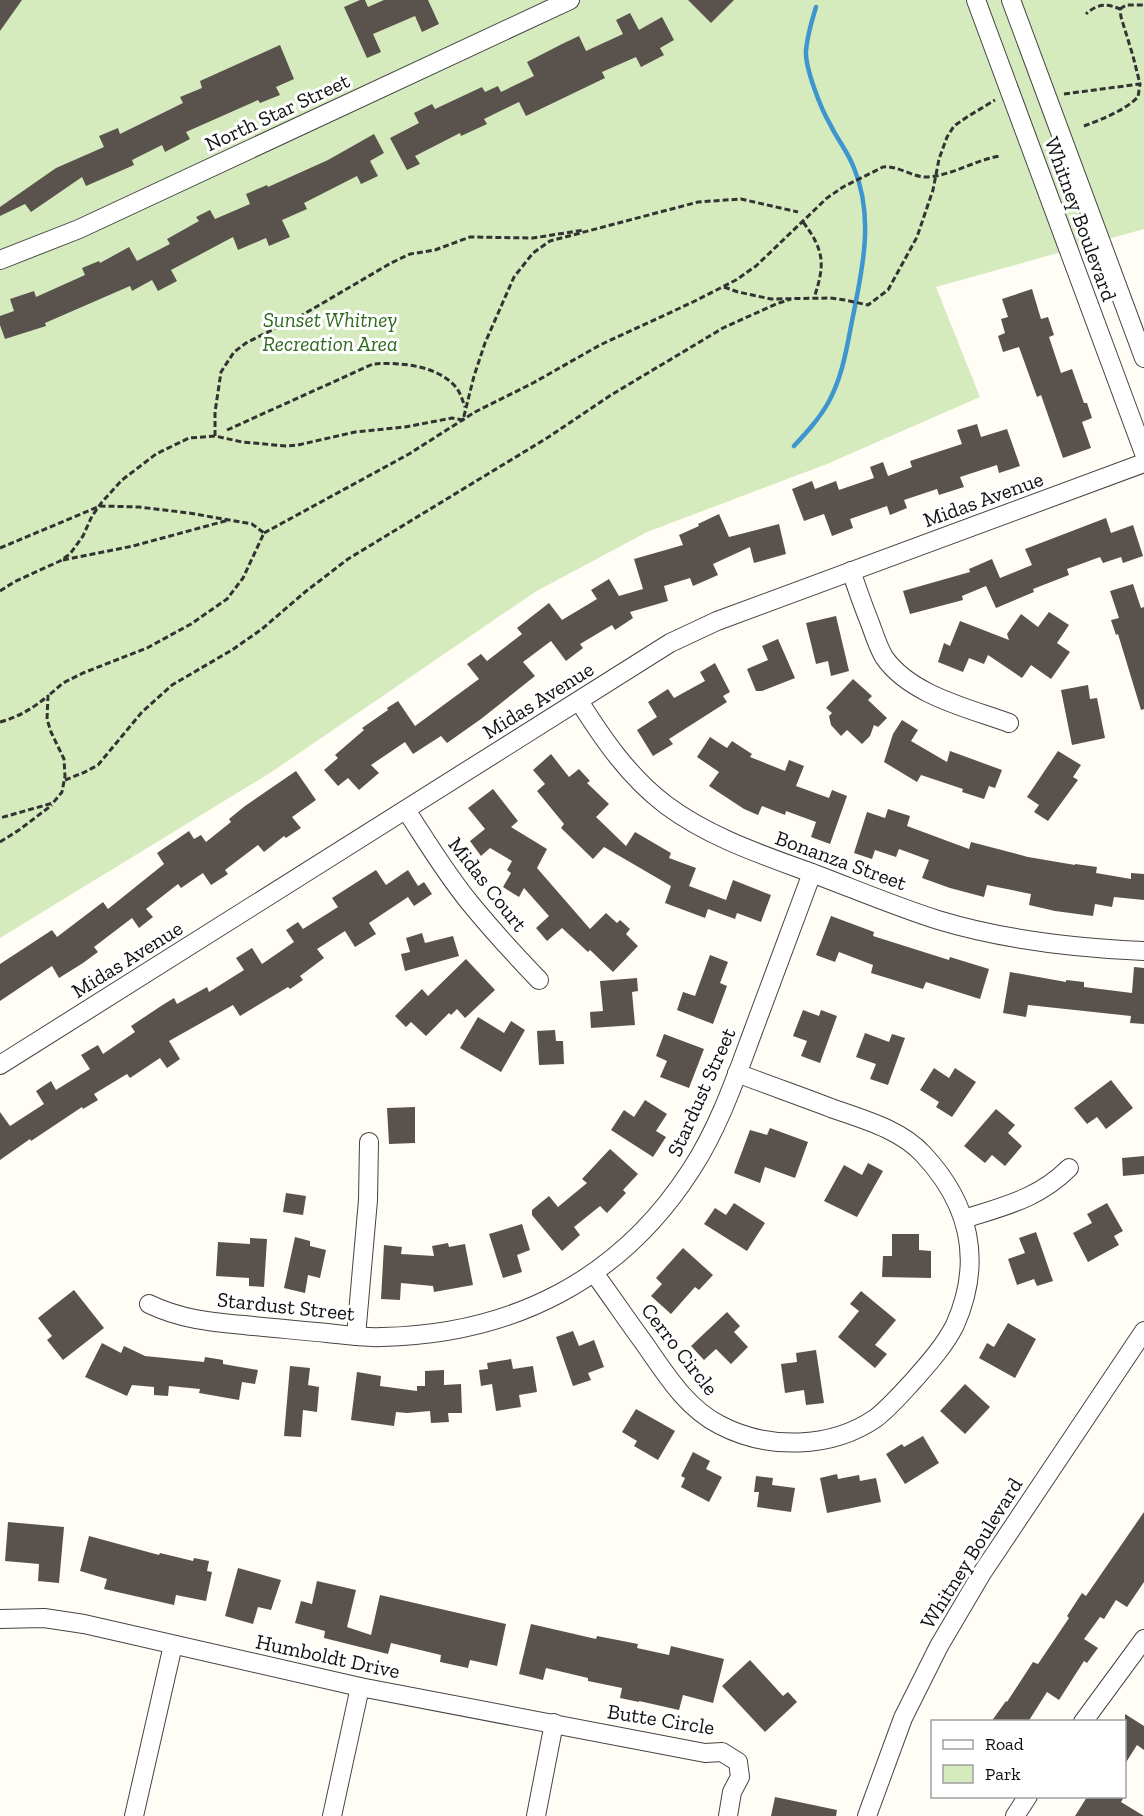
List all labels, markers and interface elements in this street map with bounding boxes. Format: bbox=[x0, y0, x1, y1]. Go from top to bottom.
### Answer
street label: North Star Street bbox=[201, 68, 353, 156]
street label: Whitney Boulevard bbox=[1040, 133, 1123, 305]
park label: Sunset Whitney Recreation Area bbox=[262, 307, 398, 356]
street label: Midas Avenue bbox=[920, 466, 1047, 532]
street label: Midas Avenue bbox=[478, 656, 598, 744]
street label: Bonanza Street bbox=[772, 825, 910, 895]
street label: Midas Court bbox=[443, 832, 533, 936]
street label: Midas Avenue bbox=[67, 915, 187, 1003]
street label: Stardust Street bbox=[661, 1024, 741, 1160]
street label: Stardust Street bbox=[216, 1286, 356, 1326]
street label: Cerro Circle bbox=[636, 1298, 724, 1400]
street label: Whitney Boulevard bbox=[915, 1473, 1028, 1633]
street label: Humboldt Drive bbox=[254, 1629, 402, 1683]
street label: Butte Circle bbox=[606, 1698, 716, 1740]
legend bbox=[931, 1720, 1126, 1798]
text: Road bbox=[985, 1733, 1024, 1755]
text: Park bbox=[985, 1763, 1021, 1785]

